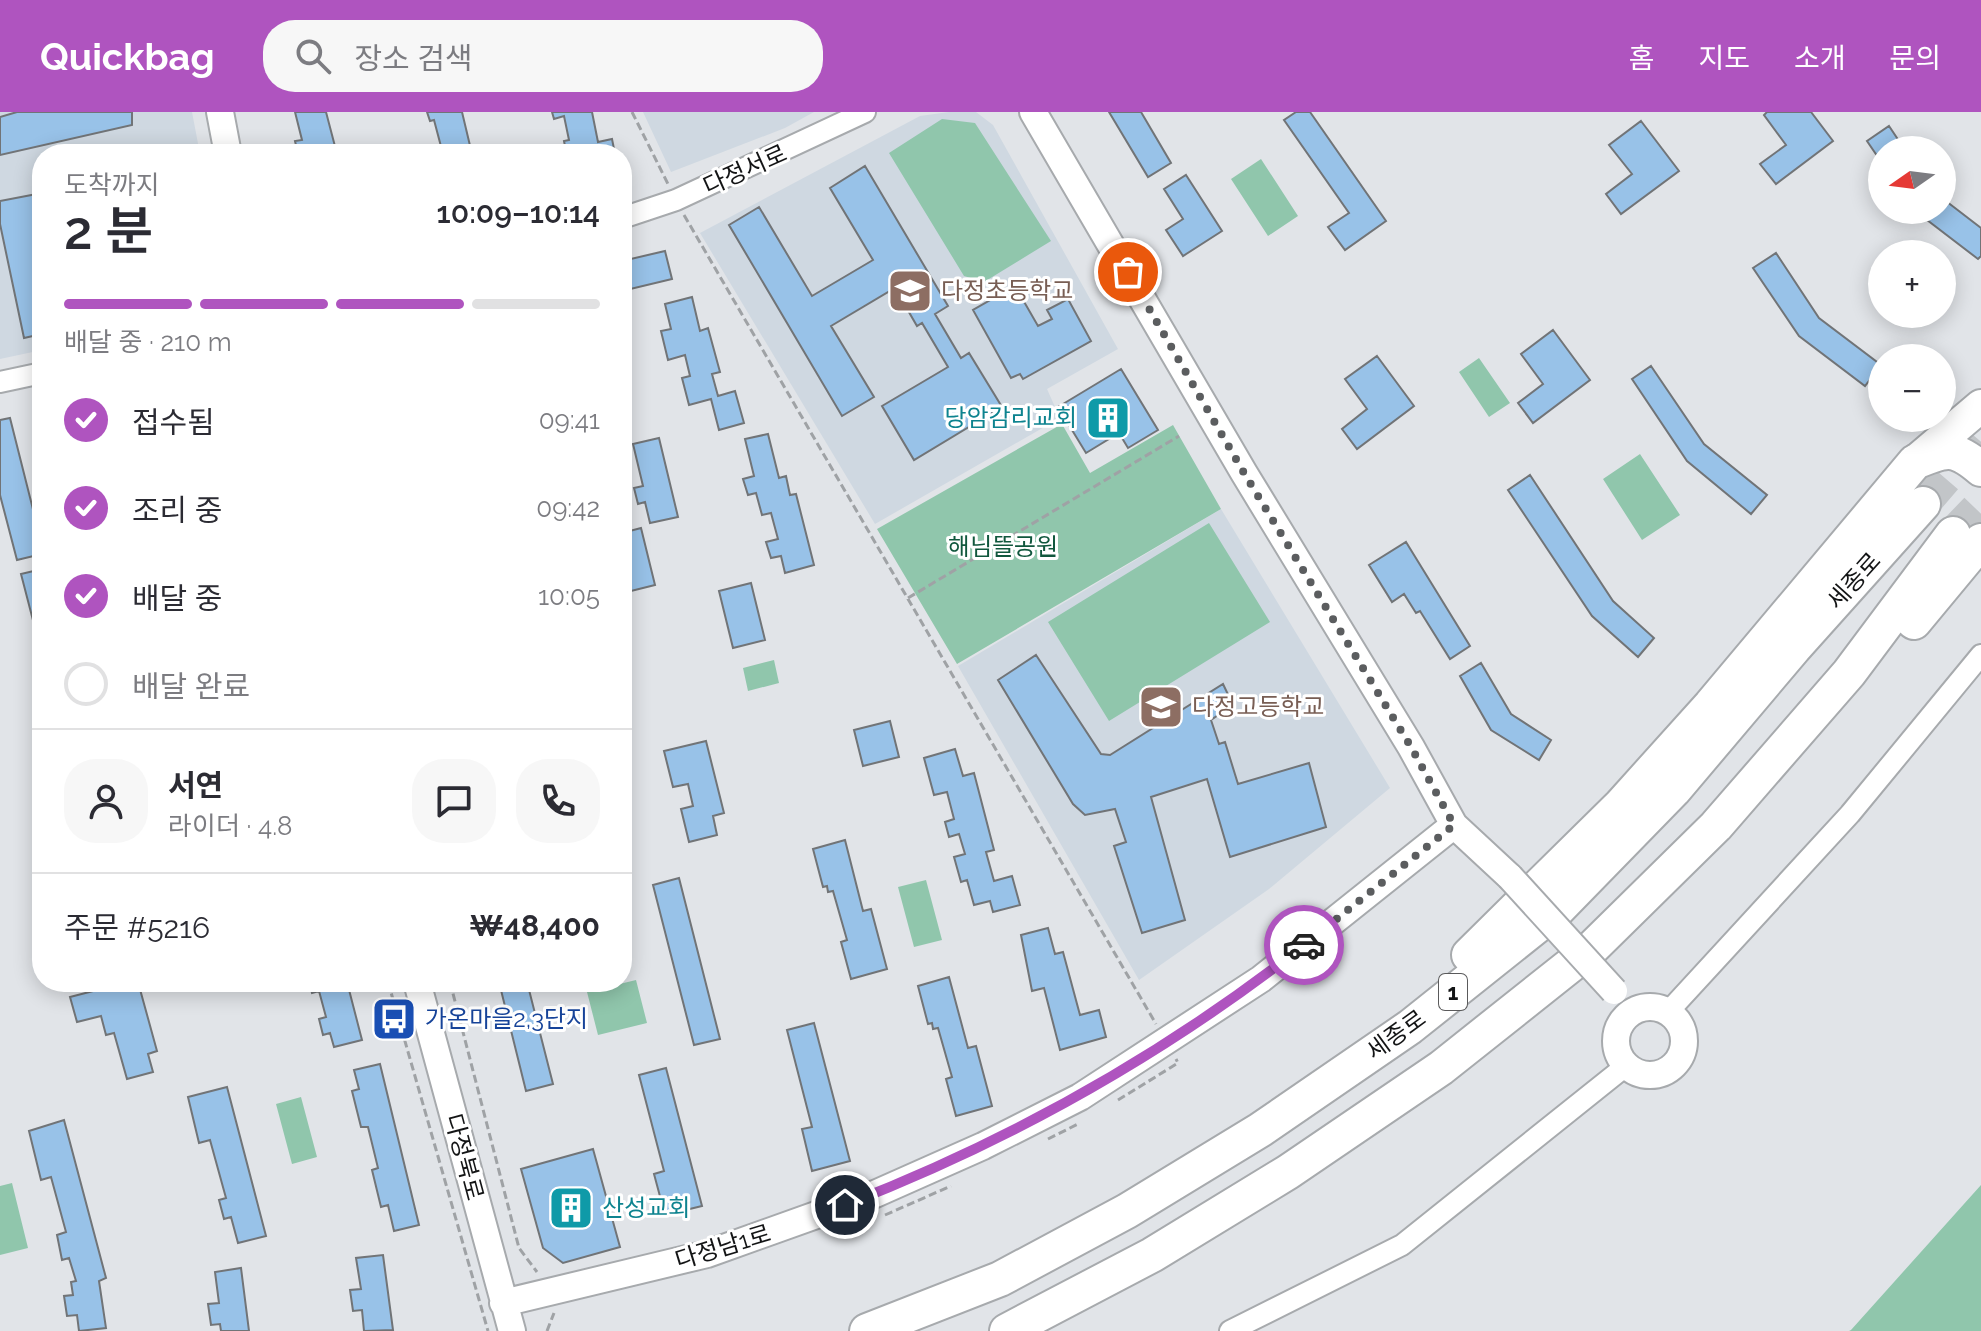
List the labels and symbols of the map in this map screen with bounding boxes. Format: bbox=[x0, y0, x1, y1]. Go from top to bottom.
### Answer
north arrow bbox=[1868, 136, 1956, 224]
street label: 다정서로 bbox=[699, 138, 791, 201]
pin bbox=[1094, 238, 1162, 306]
school or university icon: 다정초등학교 bbox=[886, 267, 934, 315]
place label: 다정초등학교 bbox=[941, 276, 1073, 305]
building icon: 당암감리교회 bbox=[1084, 394, 1132, 442]
place label: 당암감리교회 bbox=[945, 403, 1077, 432]
park label: 해님뜰공원 bbox=[948, 532, 1058, 561]
street label: 세종로 bbox=[1821, 546, 1887, 615]
school or university icon: 다정고등학교 bbox=[1137, 683, 1185, 731]
place label: 다정고등학교 bbox=[1192, 692, 1324, 721]
courier bbox=[1264, 905, 1344, 985]
road number: 1 bbox=[1439, 974, 1467, 1010]
bus stop icon: 가온마을2,3단지 bbox=[370, 995, 418, 1043]
street label: 세종로 bbox=[1360, 1003, 1431, 1066]
place label: 가온마을2,3단지 bbox=[425, 1004, 588, 1033]
street label: 다정북로 bbox=[439, 1110, 490, 1203]
pin bbox=[811, 1171, 879, 1239]
building icon: 산성교회 bbox=[547, 1184, 595, 1232]
place label: 산성교회 bbox=[602, 1193, 690, 1222]
street label: 다정남1로 bbox=[671, 1218, 774, 1275]

